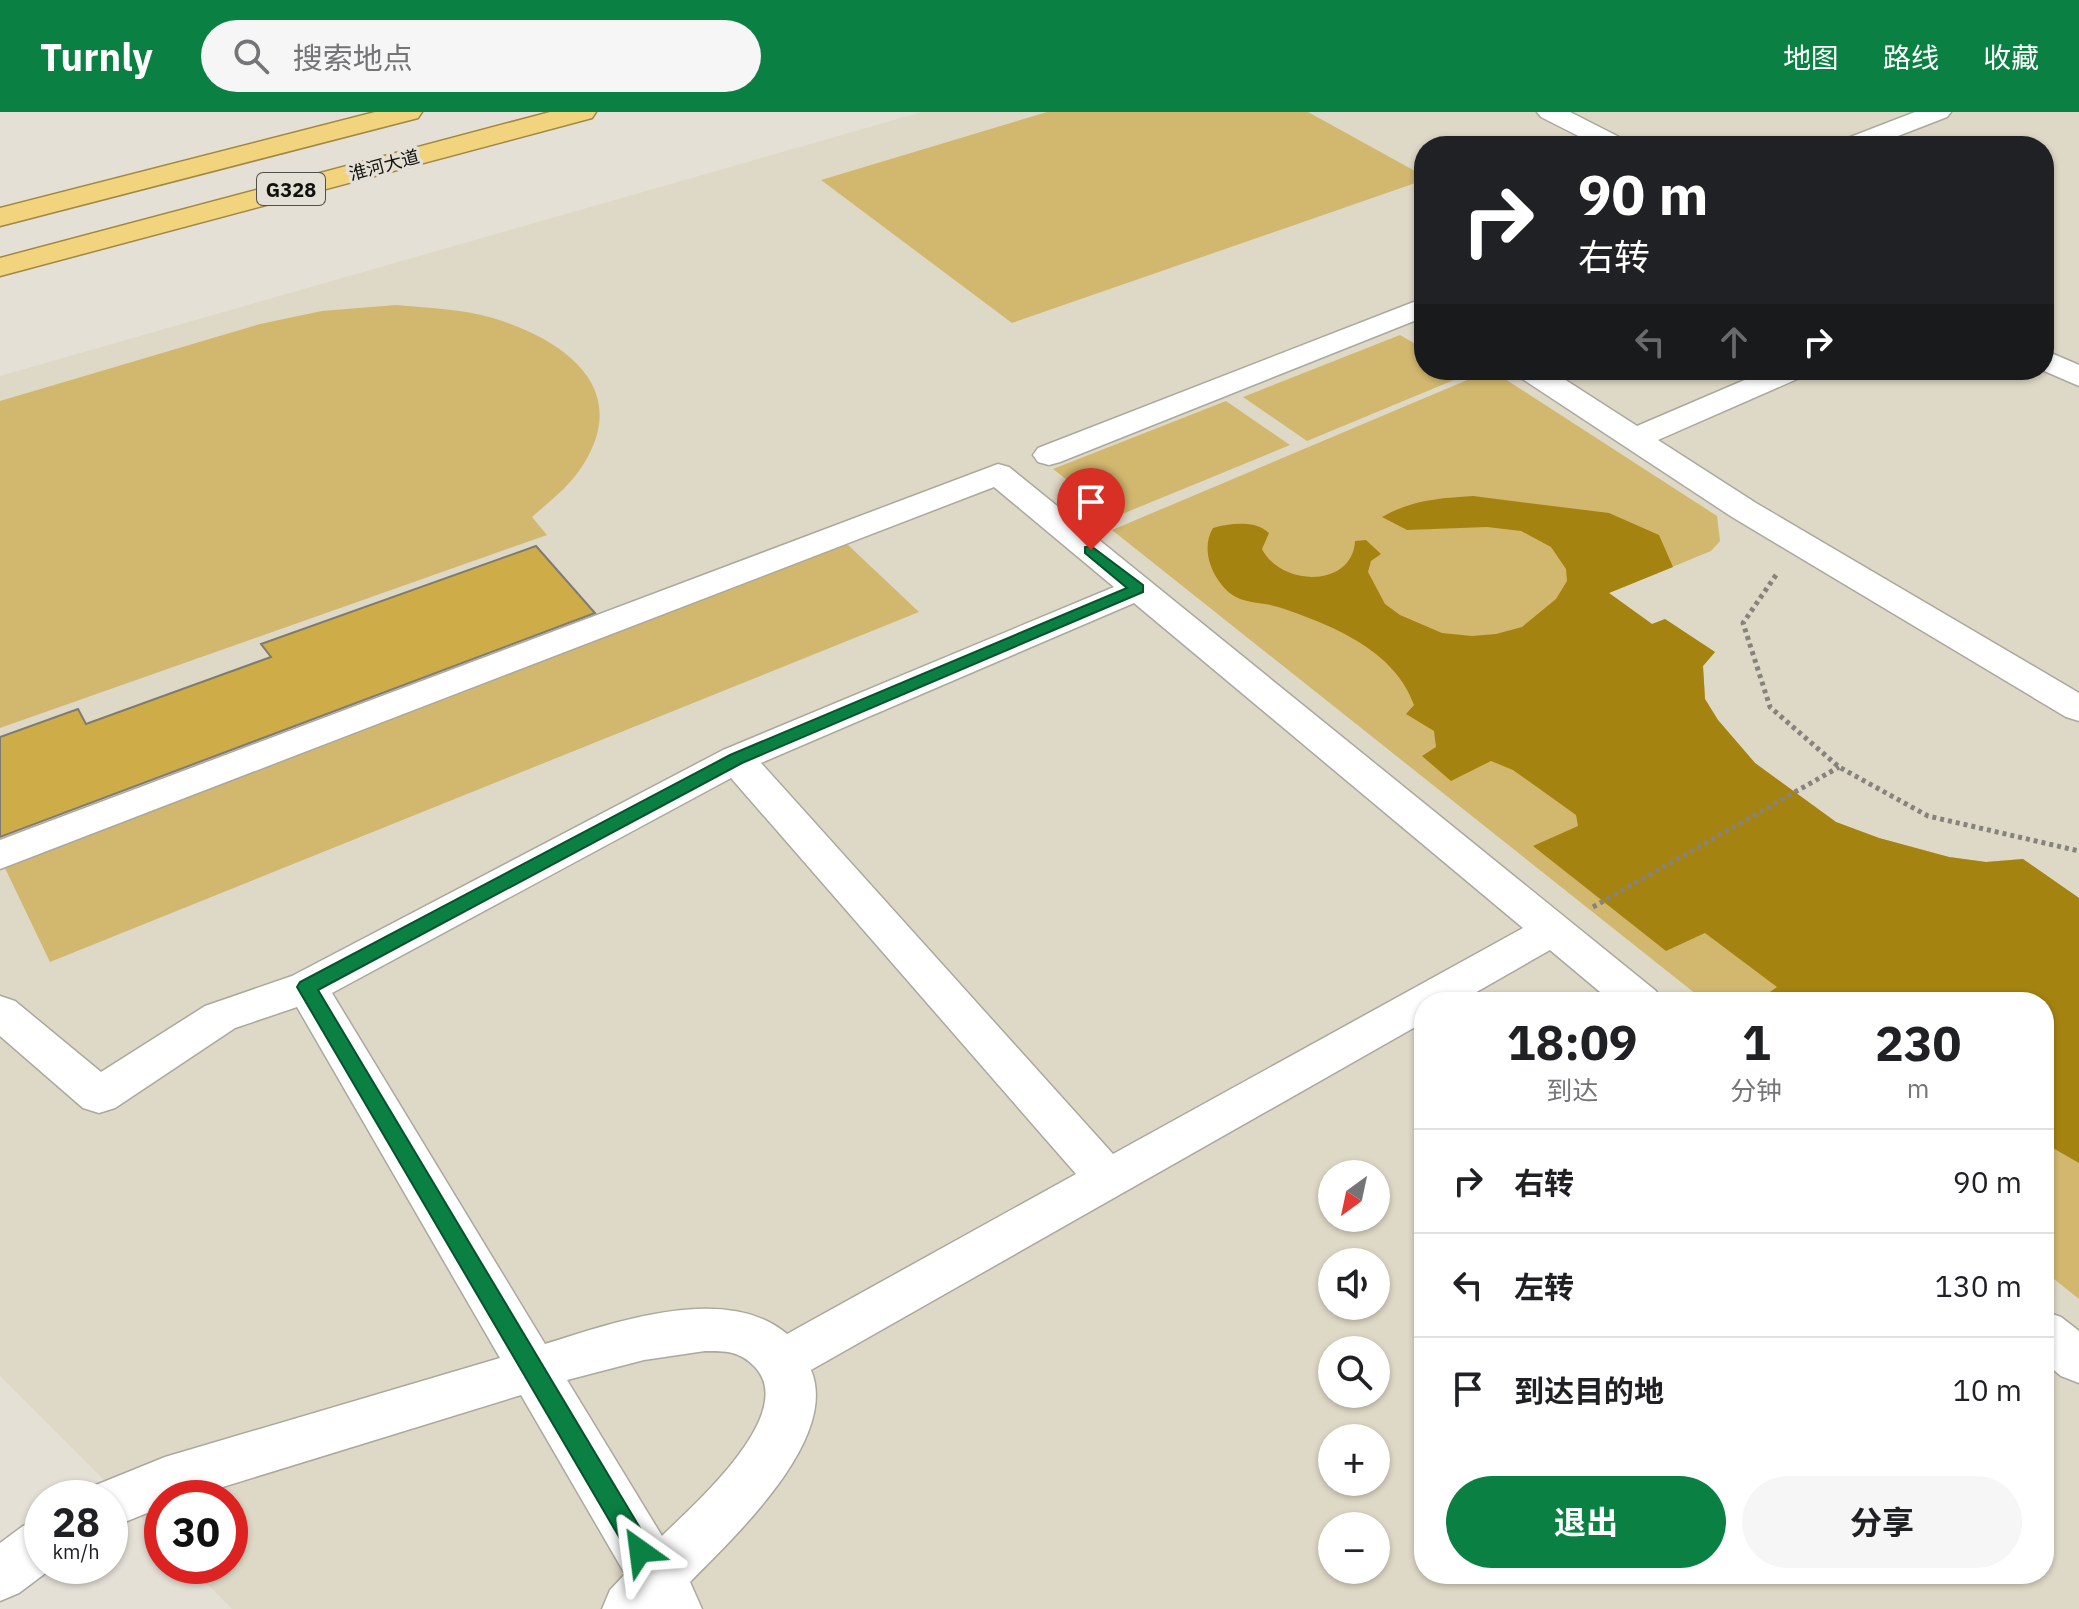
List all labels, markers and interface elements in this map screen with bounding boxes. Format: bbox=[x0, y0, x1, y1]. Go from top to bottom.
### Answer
search box bbox=[201, 20, 761, 92]
text: Turnly bbox=[40, 32, 153, 81]
icon: search bbox=[229, 34, 273, 78]
text: 搜索地点 bbox=[293, 38, 413, 77]
text: 地图 bbox=[1783, 39, 1839, 76]
text: 路线 bbox=[1883, 39, 1939, 76]
text: 收藏 bbox=[1983, 39, 2039, 76]
street label: 淮河大道 bbox=[346, 145, 422, 185]
text: 90 m bbox=[1578, 158, 1708, 230]
icon: right bbox=[1446, 168, 1550, 272]
road number: G328 bbox=[257, 173, 325, 205]
text: 右转 bbox=[1578, 233, 1650, 280]
icon: left bbox=[1628, 320, 1672, 364]
icon: ahead bbox=[1712, 320, 1756, 364]
icon: right bbox=[1796, 320, 1840, 364]
pin bbox=[1057, 468, 1125, 550]
icon: arrive bbox=[1069, 480, 1113, 524]
text: 18:09 bbox=[1507, 1011, 1638, 1073]
text: 1 bbox=[1742, 1011, 1771, 1073]
text: 230 bbox=[1875, 1012, 1961, 1074]
text: m bbox=[1907, 1071, 1929, 1105]
text: 到达 bbox=[1546, 1073, 1598, 1107]
text: 分钟 bbox=[1730, 1073, 1782, 1107]
icon: right bbox=[1446, 1159, 1490, 1203]
north arrow bbox=[1318, 1160, 1390, 1232]
map controls bbox=[1318, 1160, 1390, 1584]
text: 90 m bbox=[1953, 1162, 2022, 1201]
text: 右转 bbox=[1514, 1163, 1574, 1202]
button: sound bbox=[1318, 1248, 1390, 1320]
icon: left bbox=[1446, 1263, 1490, 1307]
text: 130 m bbox=[1935, 1266, 2022, 1305]
text: 左转 bbox=[1514, 1267, 1574, 1306]
button: search bbox=[1318, 1336, 1390, 1408]
icon: arrive bbox=[1446, 1367, 1490, 1411]
text: 10 m bbox=[1953, 1370, 2022, 1409]
text: 到达目的地 bbox=[1514, 1371, 1664, 1410]
button: + bbox=[1318, 1424, 1390, 1496]
button: 退出 bbox=[1446, 1476, 1726, 1568]
button: 分享 bbox=[1742, 1476, 2022, 1568]
speed limit sign: 30 bbox=[144, 1480, 248, 1584]
text: 28 bbox=[52, 1496, 100, 1548]
position arrow bbox=[598, 1509, 682, 1593]
button: − bbox=[1318, 1512, 1390, 1584]
text: km/h bbox=[52, 1538, 100, 1565]

